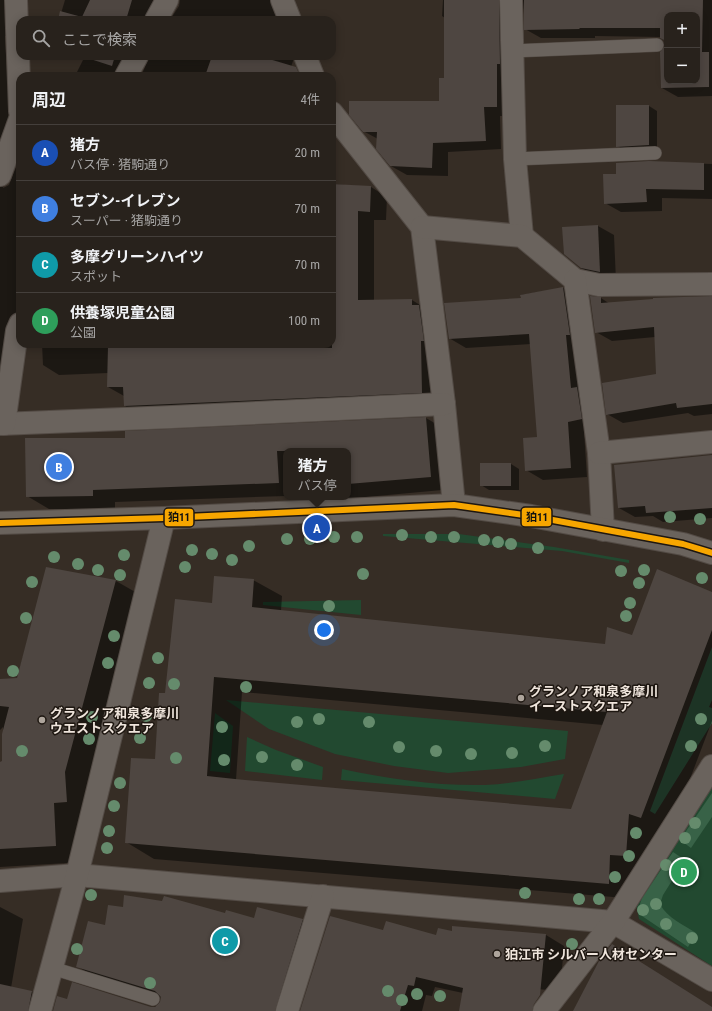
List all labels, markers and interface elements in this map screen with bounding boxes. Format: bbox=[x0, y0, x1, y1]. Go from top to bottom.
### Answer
map controls bbox=[664, 12, 700, 84]
button: + bbox=[664, 12, 700, 48]
search box bbox=[16, 16, 336, 60]
icon: search bbox=[30, 27, 52, 49]
text: ここで検索 bbox=[62, 31, 137, 49]
button: − bbox=[664, 48, 700, 84]
text: 周辺 bbox=[32, 90, 66, 110]
text: 4件 bbox=[301, 92, 320, 107]
text: 猪方 bbox=[70, 136, 100, 154]
text: A bbox=[41, 145, 49, 160]
text: 20 m bbox=[294, 145, 320, 160]
text: バス停 · 猪駒通り bbox=[70, 157, 170, 172]
text: セブン-イレブン bbox=[70, 192, 180, 210]
text: B bbox=[41, 201, 49, 216]
text: 70 m bbox=[294, 201, 320, 216]
text: スーパー · 猪駒通り bbox=[70, 213, 183, 228]
text: 多摩グリーンハイツ bbox=[70, 248, 204, 266]
text: C bbox=[41, 257, 49, 272]
text: 70 m bbox=[294, 257, 320, 272]
text: スポット bbox=[70, 269, 122, 284]
text: 供養塚児童公園 bbox=[70, 304, 175, 322]
text: D bbox=[41, 313, 49, 328]
text: 100 m bbox=[288, 313, 320, 328]
text: 公園 bbox=[70, 325, 96, 340]
popup bbox=[283, 448, 351, 500]
pin: B bbox=[46, 452, 72, 482]
text: 猪方 bbox=[297, 457, 328, 475]
text: バス停 bbox=[297, 478, 337, 493]
line badge: 狛11 bbox=[521, 507, 552, 527]
line badge: 狛11 bbox=[164, 508, 194, 527]
text: 狛11 bbox=[168, 511, 190, 524]
text: 狛11 bbox=[526, 511, 548, 524]
pin: A bbox=[304, 513, 330, 543]
your location bbox=[314, 620, 334, 640]
place label: グランノア和泉多摩川 イーストスクエア bbox=[529, 684, 658, 714]
marker: グランノア和泉多摩川 イーストスクエア bbox=[516, 693, 526, 703]
place label: グランノア和泉多摩川 ウエストスクエア bbox=[50, 706, 179, 736]
marker: グランノア和泉多摩川 ウエストスクエア bbox=[37, 715, 47, 725]
pin: D bbox=[671, 857, 697, 887]
pin: C bbox=[212, 926, 238, 956]
place label: 狛江市 シルバー人材センター bbox=[505, 947, 677, 962]
marker: 狛江市 シルバー人材センター bbox=[492, 949, 502, 959]

